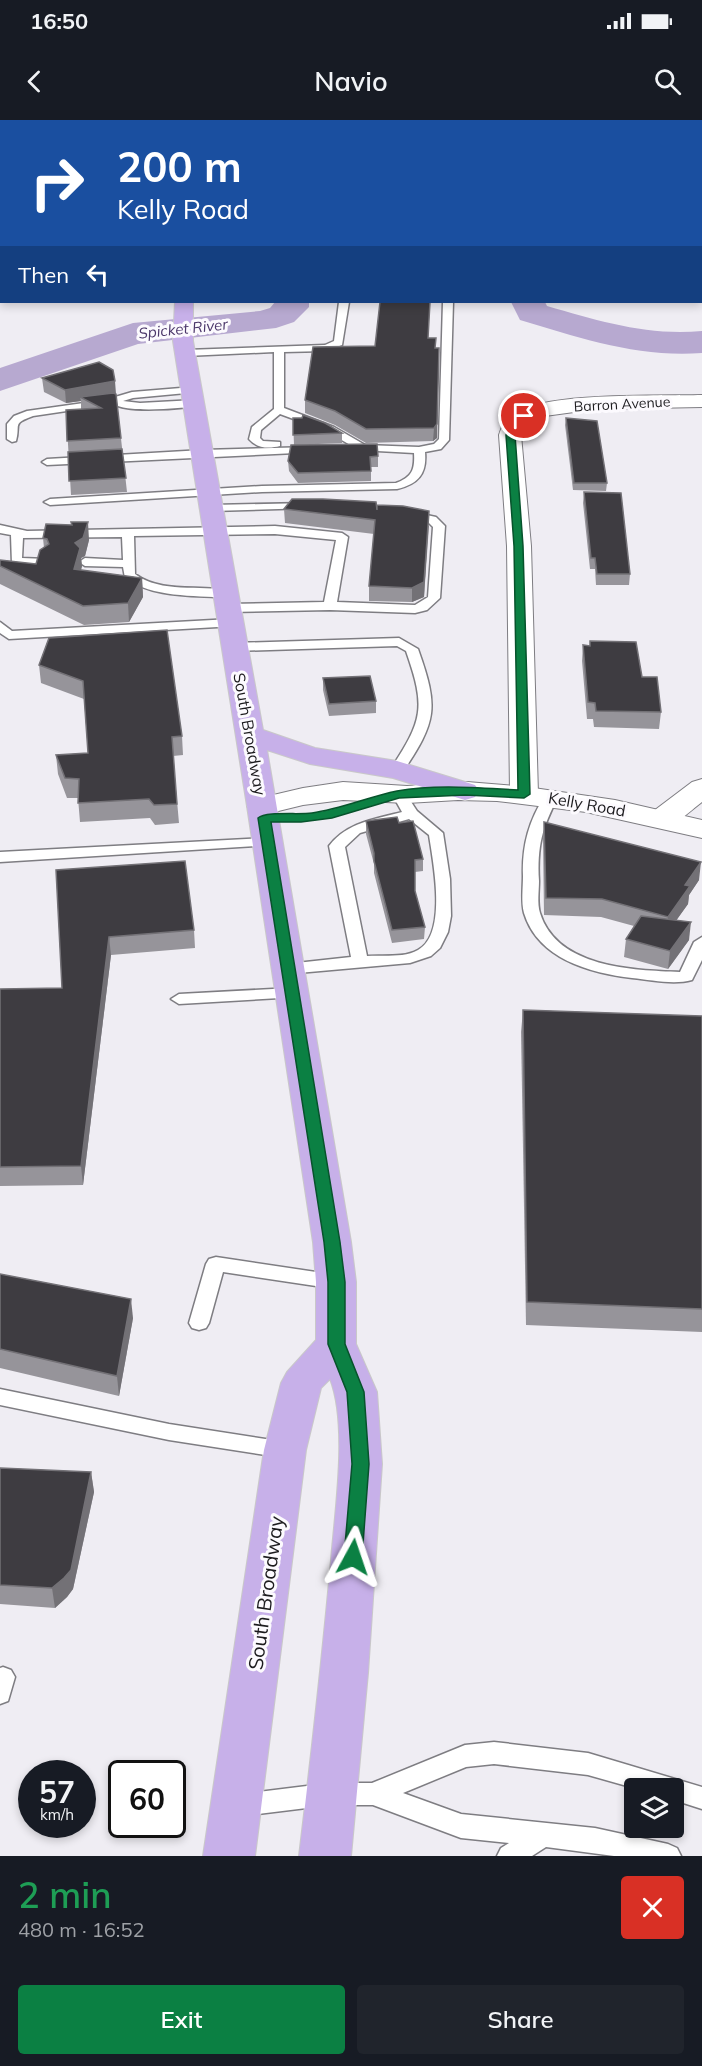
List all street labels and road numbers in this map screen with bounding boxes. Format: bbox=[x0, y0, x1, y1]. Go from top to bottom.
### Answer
street label: Barron Avenue bbox=[573, 392, 671, 416]
street label: South Broadway bbox=[229, 671, 271, 797]
street label: Kelly Road bbox=[547, 787, 627, 821]
street label: South Broadway bbox=[242, 1514, 289, 1672]

